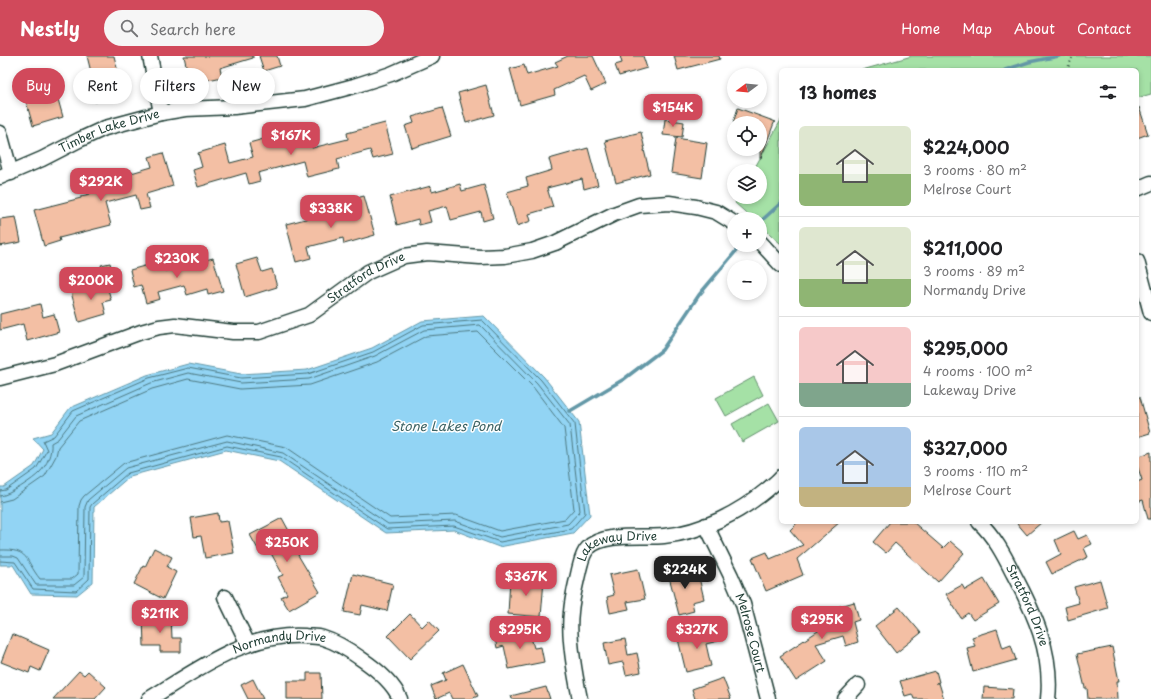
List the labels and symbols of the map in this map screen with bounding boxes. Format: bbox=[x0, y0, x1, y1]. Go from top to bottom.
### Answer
north arrow bbox=[727, 68, 767, 108]
pin: $154K bbox=[645, 94, 701, 128]
street label: Timber Lake Drive bbox=[55, 104, 161, 157]
pin: $167K bbox=[263, 122, 319, 156]
pin: $292K bbox=[73, 168, 129, 202]
pin: $338K bbox=[303, 195, 359, 229]
pin: $230K bbox=[149, 245, 205, 279]
street label: Stratford Drive bbox=[323, 247, 407, 307]
pin: $200K bbox=[63, 267, 119, 301]
water label: Stone Lakes Pond bbox=[391, 416, 503, 435]
street label: Lakeway Drive bbox=[572, 526, 657, 563]
pin: $250K bbox=[259, 529, 315, 563]
pin: $224K bbox=[657, 556, 713, 590]
street label: Stratford Drive bbox=[1002, 561, 1054, 648]
pin: $367K bbox=[498, 563, 554, 597]
street label: Melrose Court bbox=[731, 590, 771, 674]
pin: $211K bbox=[132, 600, 188, 634]
pin: $295K bbox=[794, 606, 850, 640]
pin: $295K bbox=[492, 616, 548, 650]
pin: $327K bbox=[669, 616, 725, 650]
street label: Normandy Drive bbox=[229, 626, 329, 658]

